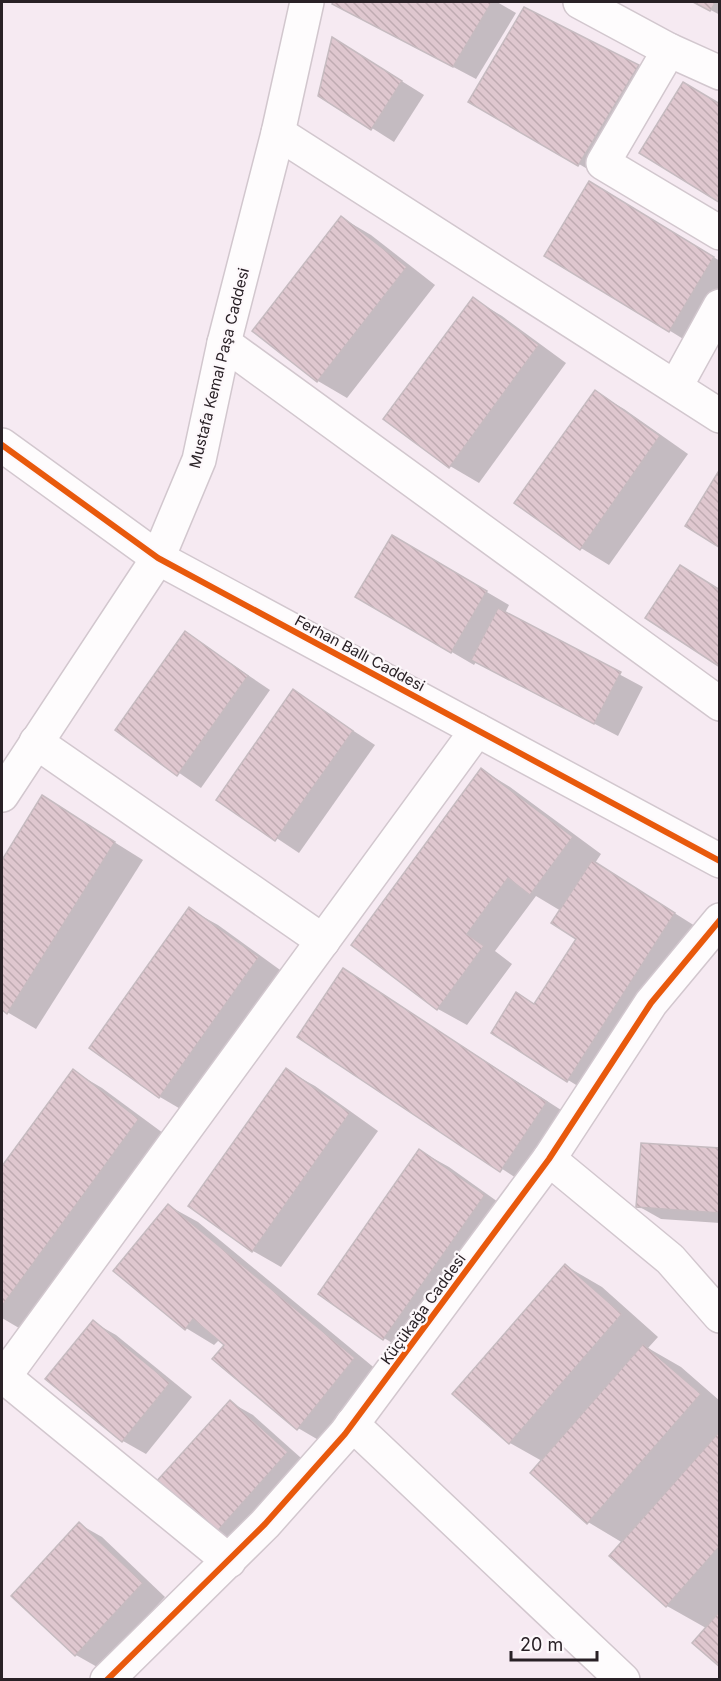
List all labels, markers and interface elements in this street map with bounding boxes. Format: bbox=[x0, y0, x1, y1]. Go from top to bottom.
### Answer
street label: Mustafa Kemal Paşa Caddesi bbox=[185, 266, 253, 470]
street label: Ferhan Ballı Caddesi bbox=[292, 611, 428, 695]
street label: Küçükağa Caddesi bbox=[376, 1250, 470, 1368]
scale bar bbox=[511, 1624, 596, 1662]
text: 20 m bbox=[520, 1634, 563, 1655]

